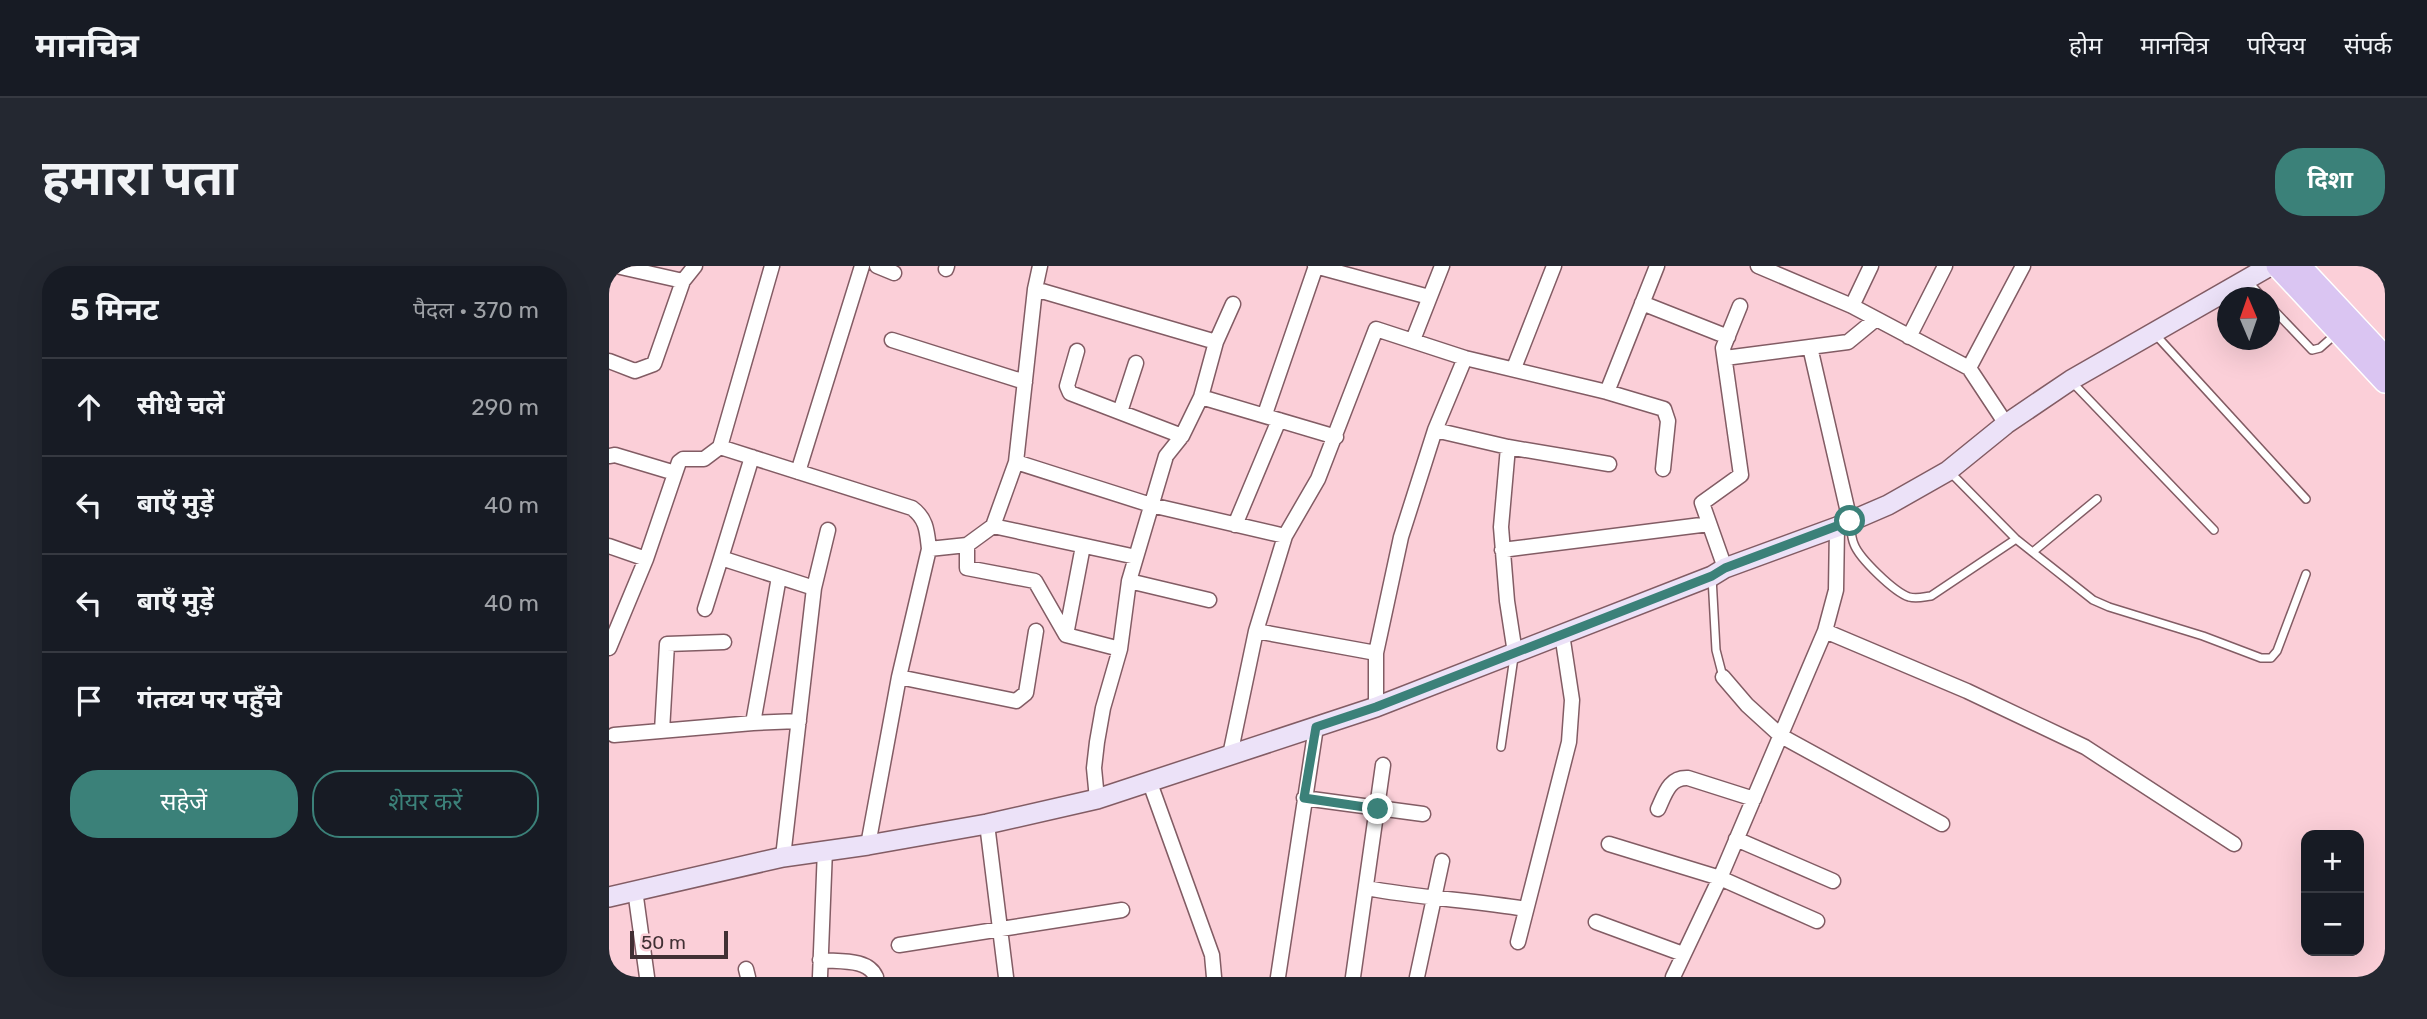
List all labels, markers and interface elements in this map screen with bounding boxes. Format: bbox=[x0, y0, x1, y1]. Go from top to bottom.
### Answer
text: मानचित्र bbox=[35, 26, 139, 65]
text: होम bbox=[2069, 32, 2102, 60]
text: मानचित्र bbox=[2140, 32, 2209, 60]
text: परिचय bbox=[2247, 32, 2306, 60]
text: संपर्क bbox=[2344, 32, 2392, 60]
button: दिशा bbox=[2275, 148, 2385, 216]
text: हमारा पता bbox=[42, 149, 237, 207]
north arrow bbox=[2217, 287, 2280, 350]
text: 5 मिनट bbox=[70, 292, 159, 328]
text: पैदल · 370 m bbox=[413, 296, 539, 324]
icon: ahead bbox=[70, 388, 108, 426]
text: सीधे चलें bbox=[137, 390, 225, 421]
text: 290 m bbox=[471, 393, 539, 421]
icon: left bbox=[70, 486, 108, 524]
text: बाएँ मुड़ें bbox=[137, 488, 214, 519]
text: 40 m bbox=[484, 491, 539, 519]
route start bbox=[1834, 505, 1865, 536]
icon: left bbox=[70, 584, 108, 622]
text: बाएँ मुड़ें bbox=[137, 586, 214, 617]
text: 40 m bbox=[484, 589, 539, 617]
icon: arrive bbox=[70, 682, 108, 720]
text: गंतव्य पर पहुँचे bbox=[137, 684, 282, 715]
button: सहेजें bbox=[70, 770, 298, 838]
button: शेयर करें bbox=[312, 770, 539, 838]
route end bbox=[1362, 793, 1393, 824]
map controls bbox=[2301, 830, 2364, 956]
button: + bbox=[2301, 830, 2364, 893]
button: − bbox=[2301, 893, 2364, 956]
scale bar bbox=[630, 928, 728, 960]
text: 50 m bbox=[641, 931, 686, 954]

